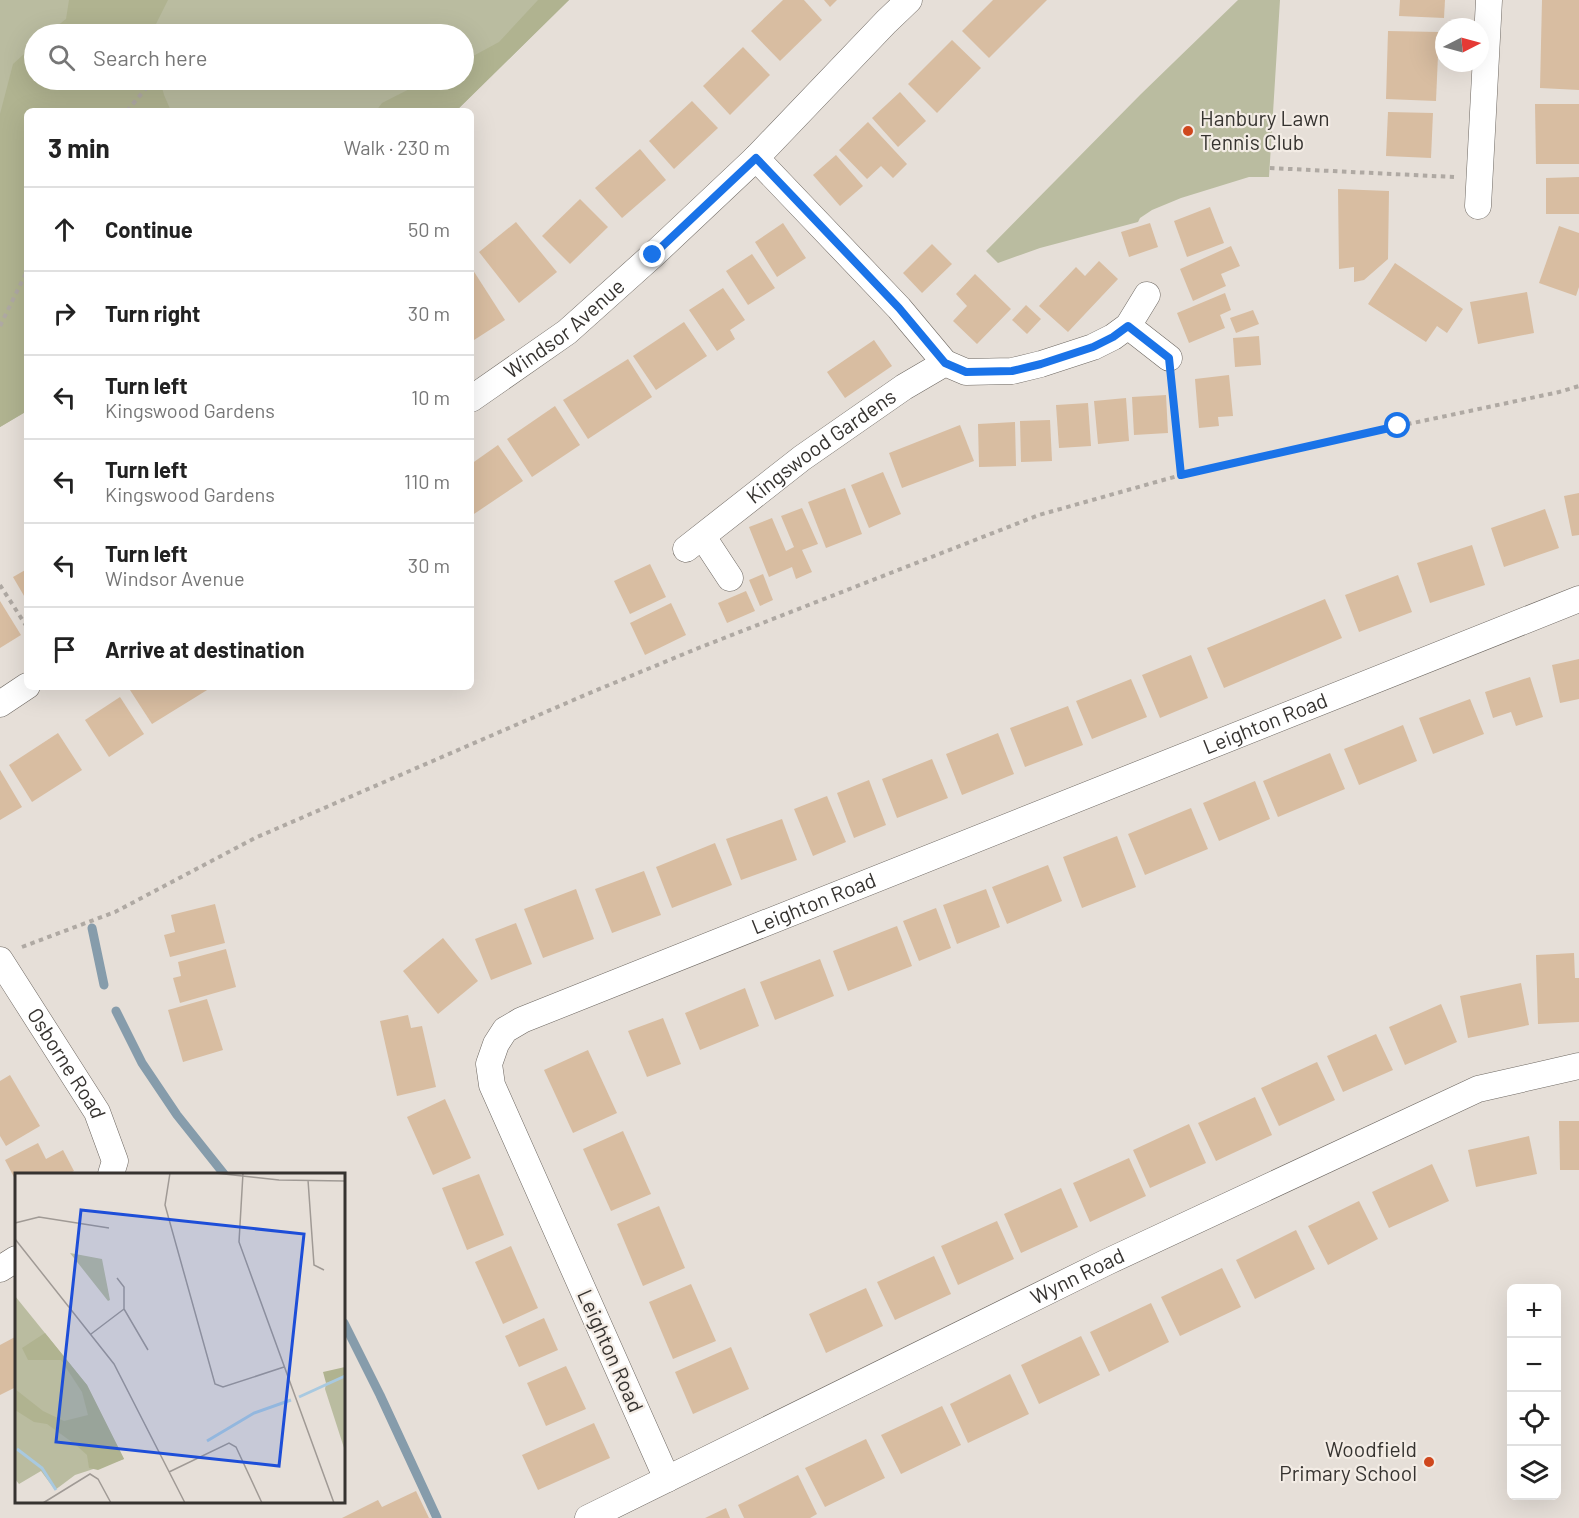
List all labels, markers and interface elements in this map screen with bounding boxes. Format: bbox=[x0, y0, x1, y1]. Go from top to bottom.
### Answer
north arrow bbox=[1435, 18, 1489, 72]
search box bbox=[24, 24, 474, 90]
icon: search bbox=[45, 41, 78, 74]
text: Search here bbox=[93, 44, 207, 70]
place label: Hanbury Lawn Tennis Club bbox=[1200, 105, 1330, 154]
marker: Hanbury Lawn Tennis Club bbox=[1181, 124, 1195, 138]
text: 3 min bbox=[48, 132, 110, 163]
text: Walk · 230 m bbox=[344, 135, 450, 159]
icon: ahead bbox=[48, 213, 81, 246]
text: Continue bbox=[105, 216, 193, 242]
text: 50 m bbox=[408, 217, 450, 241]
route end bbox=[639, 241, 665, 267]
street label: Windsor Avenue bbox=[499, 273, 629, 383]
icon: right bbox=[48, 297, 81, 330]
text: Turn right bbox=[105, 300, 200, 326]
text: 30 m bbox=[408, 301, 450, 325]
text: Turn left bbox=[105, 372, 188, 398]
icon: left bbox=[48, 381, 81, 414]
street label: Kingswood Gardens bbox=[741, 383, 900, 508]
text: 10 m bbox=[411, 385, 450, 409]
text: Kingswood Gardens bbox=[105, 398, 275, 422]
route start bbox=[1384, 412, 1410, 438]
text: Turn left bbox=[105, 456, 188, 482]
icon: left bbox=[48, 465, 81, 498]
text: 110 m bbox=[404, 469, 450, 493]
text: Kingswood Gardens bbox=[105, 482, 275, 506]
text: Turn left bbox=[105, 540, 188, 566]
icon: left bbox=[48, 549, 81, 582]
text: 30 m bbox=[408, 553, 450, 577]
text: Windsor Avenue bbox=[105, 566, 245, 590]
icon: arrive bbox=[48, 633, 81, 666]
text: Arrive at destination bbox=[105, 636, 304, 662]
street label: Leighton Road bbox=[1199, 687, 1331, 759]
street label: Leighton Road bbox=[747, 866, 879, 938]
street label: Osborne Road bbox=[23, 1003, 112, 1121]
inset map bbox=[15, 1173, 345, 1503]
street label: Wynn Road bbox=[1026, 1242, 1128, 1309]
map controls bbox=[1507, 1284, 1561, 1500]
button: + bbox=[1507, 1284, 1561, 1338]
street label: Leighton Road bbox=[573, 1285, 650, 1416]
button: − bbox=[1507, 1338, 1561, 1392]
button: locate bbox=[1507, 1392, 1561, 1446]
place label: Woodfield Primary School bbox=[1279, 1436, 1417, 1485]
button: layers bbox=[1507, 1446, 1561, 1500]
marker: Woodfield Primary School bbox=[1422, 1455, 1436, 1469]

